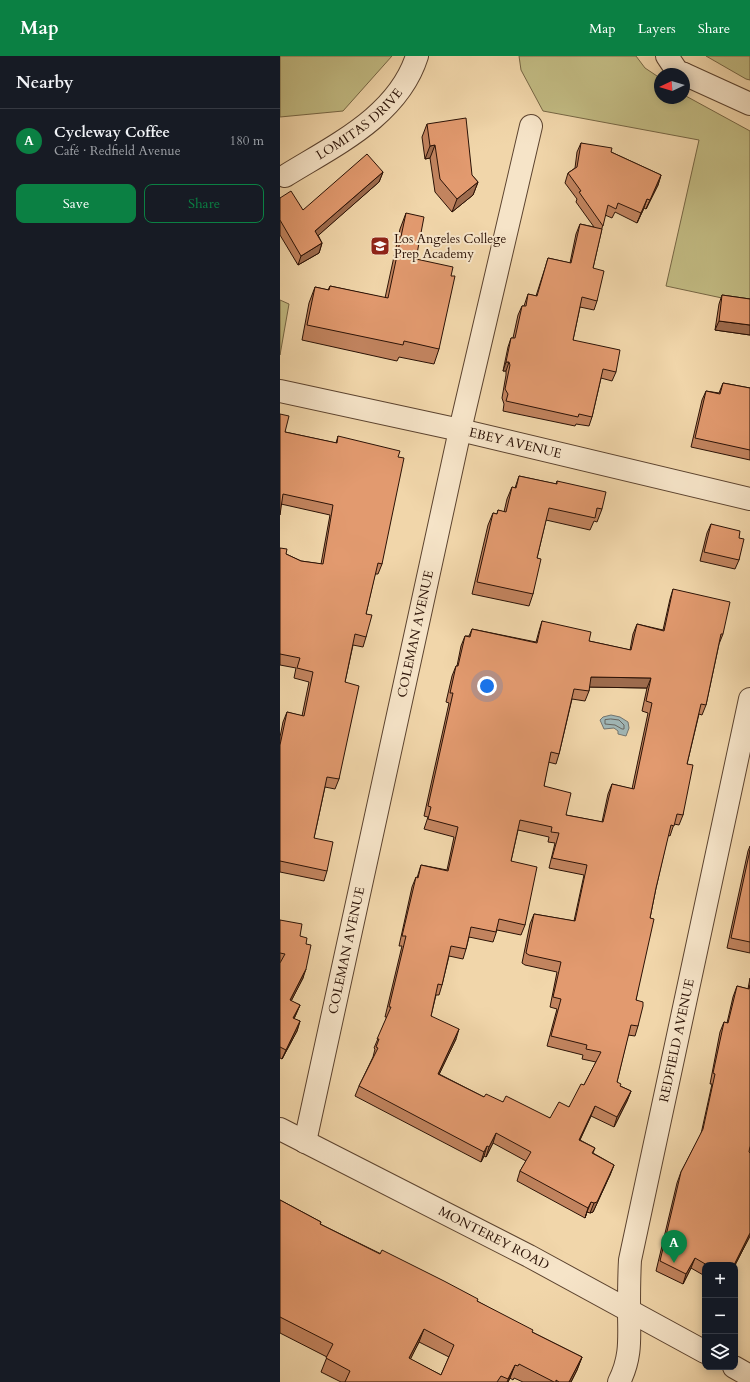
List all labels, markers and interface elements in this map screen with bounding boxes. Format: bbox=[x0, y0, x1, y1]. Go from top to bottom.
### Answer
text: Map bbox=[20, 15, 59, 41]
text: Map bbox=[589, 19, 616, 38]
text: Layers bbox=[638, 19, 676, 38]
text: Share bbox=[698, 19, 730, 38]
north arrow bbox=[654, 68, 690, 104]
text: Nearby bbox=[16, 71, 73, 94]
street label: LOMITAS DRIVE bbox=[313, 85, 407, 164]
text: Cycleway Coffee bbox=[54, 122, 170, 142]
text: A bbox=[24, 132, 34, 150]
text: 180 m bbox=[230, 132, 264, 150]
text: Café · Redfield Avenue bbox=[54, 142, 181, 160]
button: Save bbox=[16, 184, 136, 223]
button: Share bbox=[144, 184, 264, 223]
place label: Los Angeles College Prep Academy bbox=[394, 230, 506, 263]
school or university icon: Los Angeles College Prep Academy bbox=[369, 235, 391, 257]
street label: EBEY AVENUE bbox=[467, 423, 563, 463]
street label: COLEMAN AVENUE bbox=[393, 569, 438, 699]
your location bbox=[477, 676, 497, 696]
street label: COLEMAN AVENUE bbox=[324, 885, 369, 1016]
street label: REDFIELD AVENUE bbox=[655, 977, 699, 1104]
street label: MONTEREY ROAD bbox=[435, 1202, 552, 1274]
pin: A bbox=[661, 1230, 687, 1263]
map controls bbox=[702, 1262, 738, 1370]
button: + bbox=[702, 1262, 738, 1298]
button: − bbox=[702, 1298, 738, 1334]
button: layers bbox=[702, 1334, 738, 1370]

